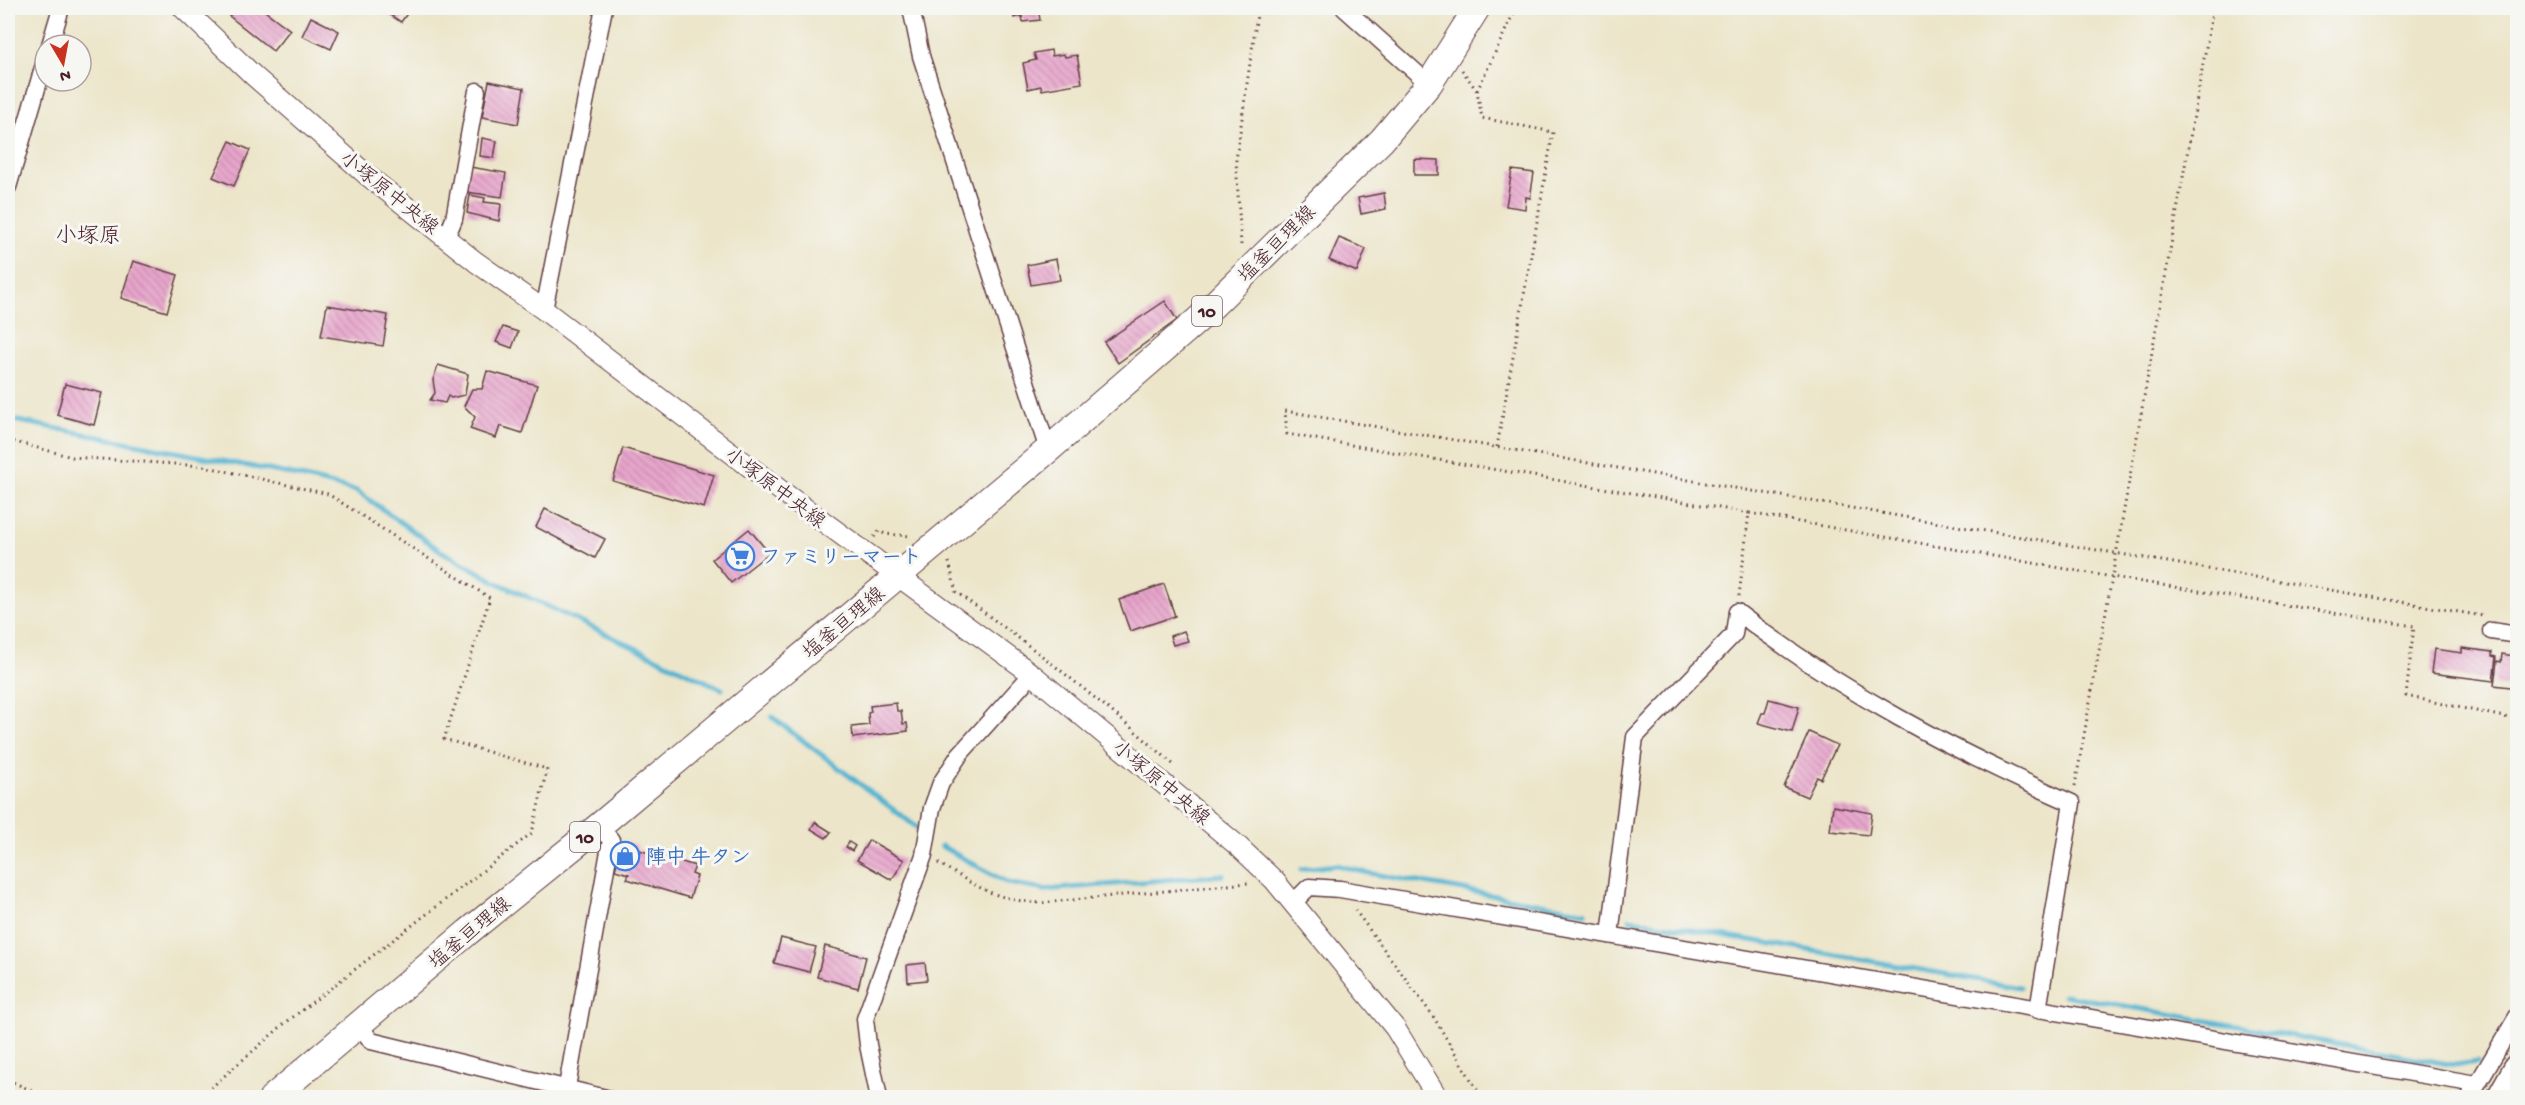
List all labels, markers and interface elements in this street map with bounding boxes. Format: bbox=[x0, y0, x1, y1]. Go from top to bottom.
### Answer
north arrow bbox=[33, 33, 93, 93]
text: N bbox=[58, 64, 72, 85]
street label: 小塚原中央線 bbox=[334, 146, 443, 241]
street label: 塩釜亘理線 bbox=[1234, 201, 1322, 289]
district label: 小塚原 bbox=[55, 224, 121, 251]
road number: 10 bbox=[1192, 296, 1222, 326]
street label: 小塚原中央線 bbox=[719, 443, 830, 535]
supermarket icon: ファミリーマート bbox=[724, 540, 756, 572]
place label: ファミリーマート bbox=[761, 548, 922, 571]
street label: 塩釜亘理線 bbox=[799, 583, 891, 666]
street label: 小塚原中央線 bbox=[1106, 736, 1214, 832]
road number: 10 bbox=[570, 822, 600, 852]
shop icon: 陣中 牛タン bbox=[609, 840, 641, 872]
place label: 陣中 牛タン bbox=[646, 846, 751, 871]
street label: 塩釜亘理線 bbox=[425, 893, 517, 976]

